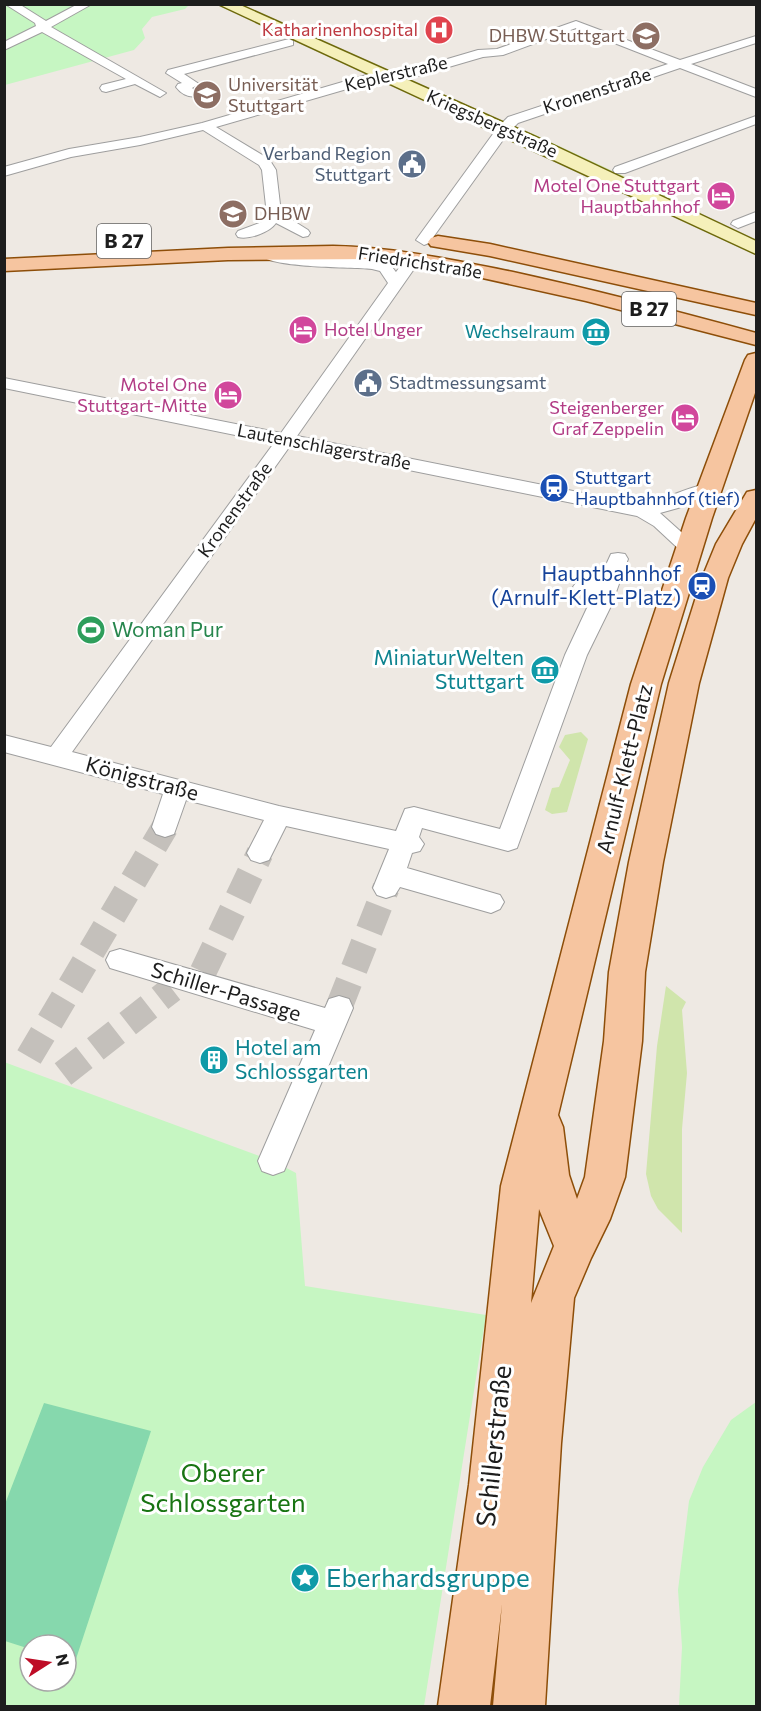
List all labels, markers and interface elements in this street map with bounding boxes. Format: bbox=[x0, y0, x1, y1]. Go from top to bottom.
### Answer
hospital icon: Katharinenhospital bbox=[423, 14, 455, 46]
place label: Katharinenhospital bbox=[262, 18, 418, 40]
school or university icon: DHBW Stuttgart bbox=[630, 20, 662, 52]
place label: DHBW Stuttgart bbox=[489, 24, 625, 46]
street label: Keplerstraße bbox=[342, 51, 449, 96]
street label: Kronenstraße bbox=[540, 62, 653, 118]
place label: Universität Stuttgart bbox=[228, 73, 318, 116]
school or university icon: Universität Stuttgart bbox=[191, 79, 223, 111]
street label: Kriegsbergstraße bbox=[424, 84, 561, 162]
place label: Verband Region Stuttgart bbox=[263, 142, 391, 185]
public building icon: Verband Region Stuttgart bbox=[396, 148, 428, 180]
place label: Motel One Stuttgart Hauptbahnhof bbox=[533, 174, 701, 217]
hotel icon: Motel One Stuttgart Hauptbahnhof bbox=[705, 180, 737, 212]
school or university icon: DHBW bbox=[217, 198, 249, 230]
place label: DHBW bbox=[254, 202, 311, 224]
road number: B 27 bbox=[97, 224, 151, 258]
street label: Friedrichstraße bbox=[357, 241, 484, 283]
road number: B 27 bbox=[622, 292, 676, 326]
hotel icon: Hotel Unger bbox=[287, 314, 319, 346]
museum icon: Wechselraum bbox=[580, 316, 612, 348]
place label: Hotel Unger bbox=[324, 318, 423, 340]
place label: Wechselraum bbox=[465, 320, 575, 342]
public building icon: Stadtmessungsamt bbox=[352, 367, 384, 399]
place label: Stadtmessungsamt bbox=[389, 371, 546, 393]
place label: Motel One Stuttgart-Mitte bbox=[77, 373, 207, 416]
hotel icon: Motel One Stuttgart-Mitte bbox=[212, 379, 244, 411]
place label: Steigenberger Graf Zeppelin bbox=[549, 396, 664, 439]
hotel icon: Steigenberger Graf Zeppelin bbox=[669, 402, 701, 434]
street label: Lautenschlagerstraße bbox=[235, 418, 413, 474]
street label: Kronenstraße bbox=[192, 458, 276, 561]
place label: Stuttgart Hauptbahnhof (tief) bbox=[575, 466, 740, 509]
station icon: Stuttgart Hauptbahnhof (tief) bbox=[538, 472, 570, 504]
place label: Hauptbahnhof (Arnulf-Klett-Platz) bbox=[491, 560, 682, 609]
station icon: Hauptbahnhof (Arnulf-Klett-Platz) bbox=[686, 570, 718, 602]
sports icon: Woman Pur bbox=[75, 614, 107, 646]
place label: Woman Pur bbox=[112, 616, 223, 641]
place label: MiniaturWelten Stuttgart bbox=[373, 644, 524, 693]
museum icon: MiniaturWelten Stuttgart bbox=[529, 654, 561, 686]
street label: Arnulf-Klett-Platz bbox=[590, 681, 657, 856]
street label: Königstraße bbox=[83, 750, 202, 805]
street label: Schiller-Passage bbox=[148, 956, 305, 1025]
place label: Hotel am Schlossgarten bbox=[235, 1034, 369, 1083]
building icon: Hotel am Schlossgarten bbox=[198, 1044, 230, 1076]
street label: Schillerstraße bbox=[469, 1364, 516, 1528]
park label: Oberer Schlossgarten bbox=[140, 1456, 306, 1517]
place label: Eberhardsgruppe bbox=[326, 1561, 530, 1592]
place icon: Eberhardsgruppe bbox=[289, 1562, 321, 1594]
north arrow bbox=[18, 1633, 78, 1693]
text: N bbox=[53, 1652, 74, 1668]

